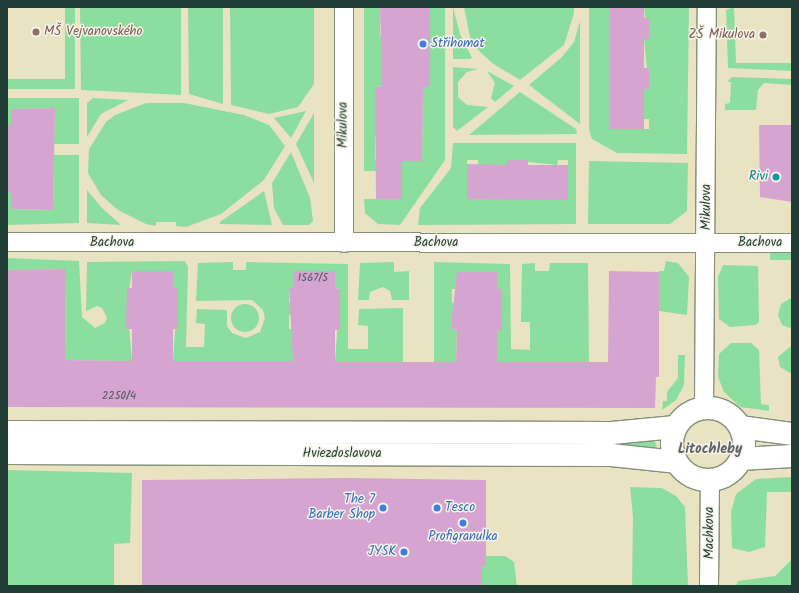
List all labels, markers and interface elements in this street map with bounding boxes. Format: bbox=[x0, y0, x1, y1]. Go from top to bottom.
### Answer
place label: MŠ Vejvanovského bbox=[44, 24, 142, 40]
marker: MŠ Vejvanovského bbox=[31, 27, 41, 37]
place label: ZŠ Mikulova bbox=[689, 27, 755, 43]
marker: ZŠ Mikulova bbox=[758, 30, 768, 40]
place label: Střihomat bbox=[431, 36, 484, 52]
marker: Střihomat bbox=[418, 39, 428, 49]
street label: Mikulova bbox=[336, 102, 352, 148]
place label: Rivi bbox=[749, 169, 768, 185]
marker: Rivi bbox=[771, 172, 781, 182]
street label: Mikulova bbox=[699, 184, 715, 230]
street label: Bachova bbox=[90, 235, 134, 251]
street label: Bachova bbox=[414, 235, 458, 251]
street label: Bachova bbox=[738, 235, 782, 251]
house number: 1567/5 bbox=[298, 271, 328, 285]
house number: 2250/4 bbox=[102, 389, 136, 403]
district label: Litochleby bbox=[678, 441, 742, 457]
street label: Hviezdoslavova bbox=[302, 446, 382, 462]
place label: The 7 Barber Shop bbox=[308, 493, 375, 524]
place label: Tesco bbox=[445, 500, 475, 516]
marker: The 7 Barber Shop bbox=[378, 503, 388, 513]
marker: Tesco bbox=[432, 503, 442, 513]
street label: Machkova bbox=[702, 507, 718, 559]
marker: Profigranulka bbox=[458, 518, 468, 528]
place label: Profigranulka bbox=[428, 529, 498, 545]
place label: JYSK bbox=[368, 544, 396, 560]
marker: JYSK bbox=[399, 547, 409, 557]

